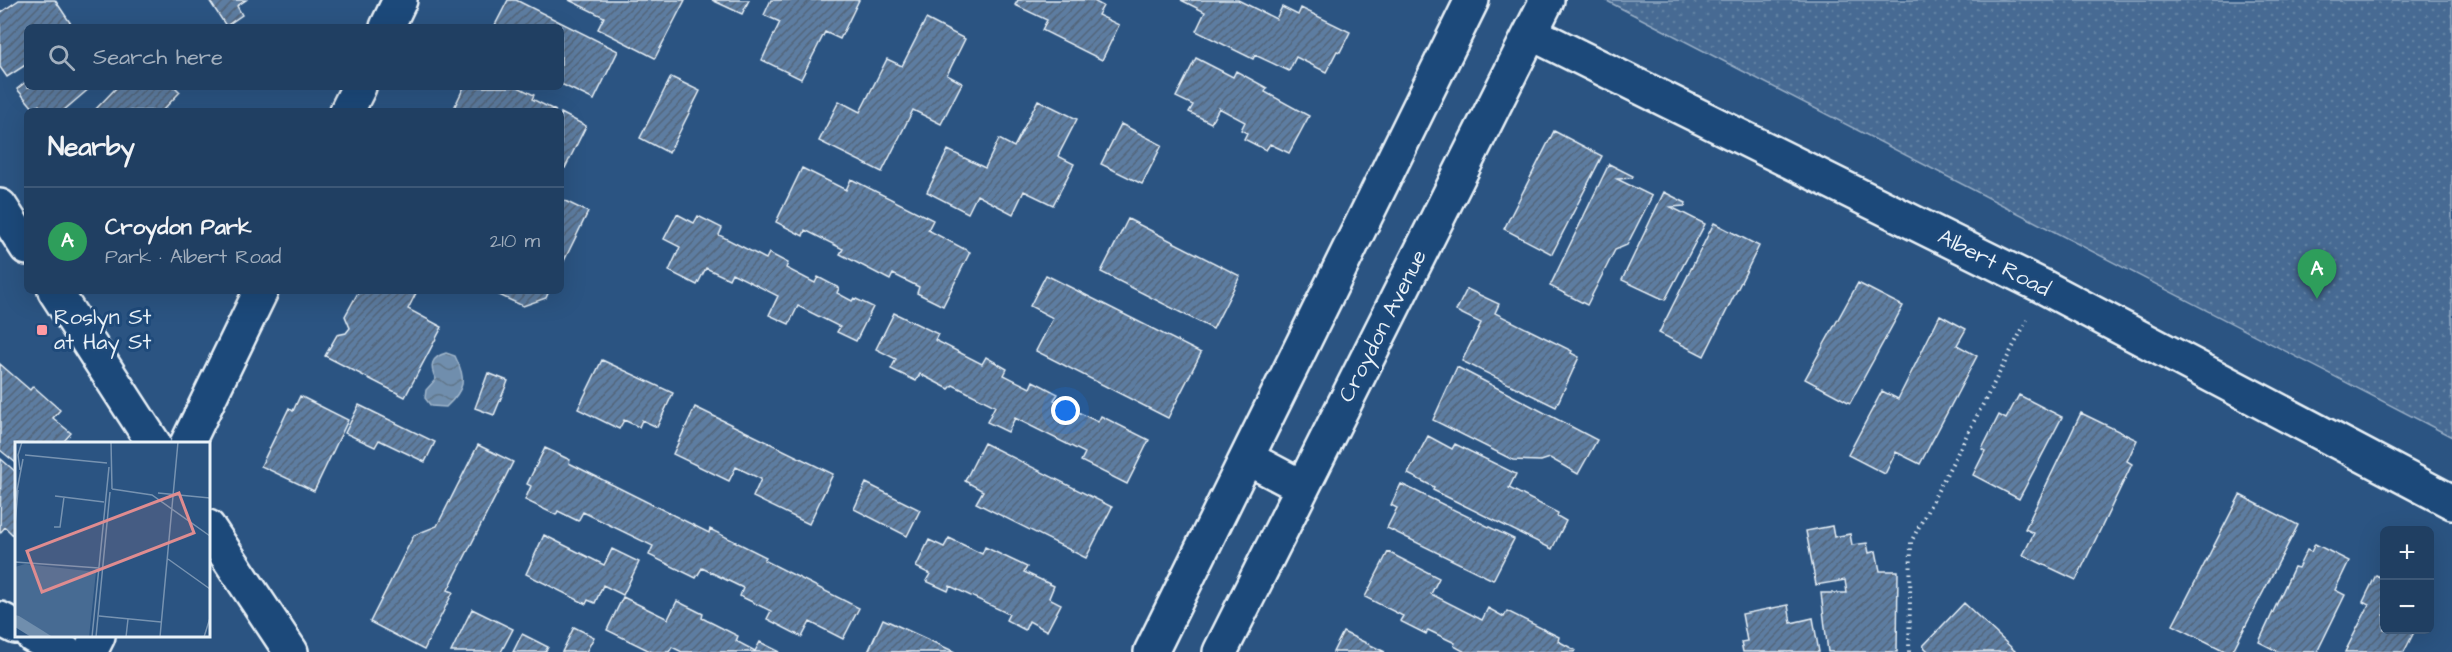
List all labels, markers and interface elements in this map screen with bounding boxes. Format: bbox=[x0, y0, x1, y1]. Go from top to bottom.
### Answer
search box bbox=[24, 24, 564, 90]
icon: search bbox=[45, 41, 78, 74]
text: Search here bbox=[93, 42, 223, 73]
text: Nearby bbox=[48, 129, 135, 165]
text: Croydon Park bbox=[105, 212, 252, 243]
street label: Albert Road bbox=[1933, 221, 2055, 305]
text: A bbox=[61, 227, 74, 255]
text: 210 m bbox=[490, 227, 540, 255]
text: Park · Albert Road bbox=[105, 243, 281, 271]
street label: Croydon Avenue bbox=[1331, 244, 1436, 408]
pin: A bbox=[2298, 250, 2336, 299]
place label: Roslyn St at Hay St bbox=[54, 302, 152, 359]
marker: Roslyn St at Hay St bbox=[35, 323, 49, 337]
your location bbox=[1051, 396, 1080, 425]
inset map bbox=[15, 442, 210, 637]
map controls bbox=[2380, 526, 2434, 634]
button: + bbox=[2380, 526, 2434, 580]
button: − bbox=[2380, 580, 2434, 634]

